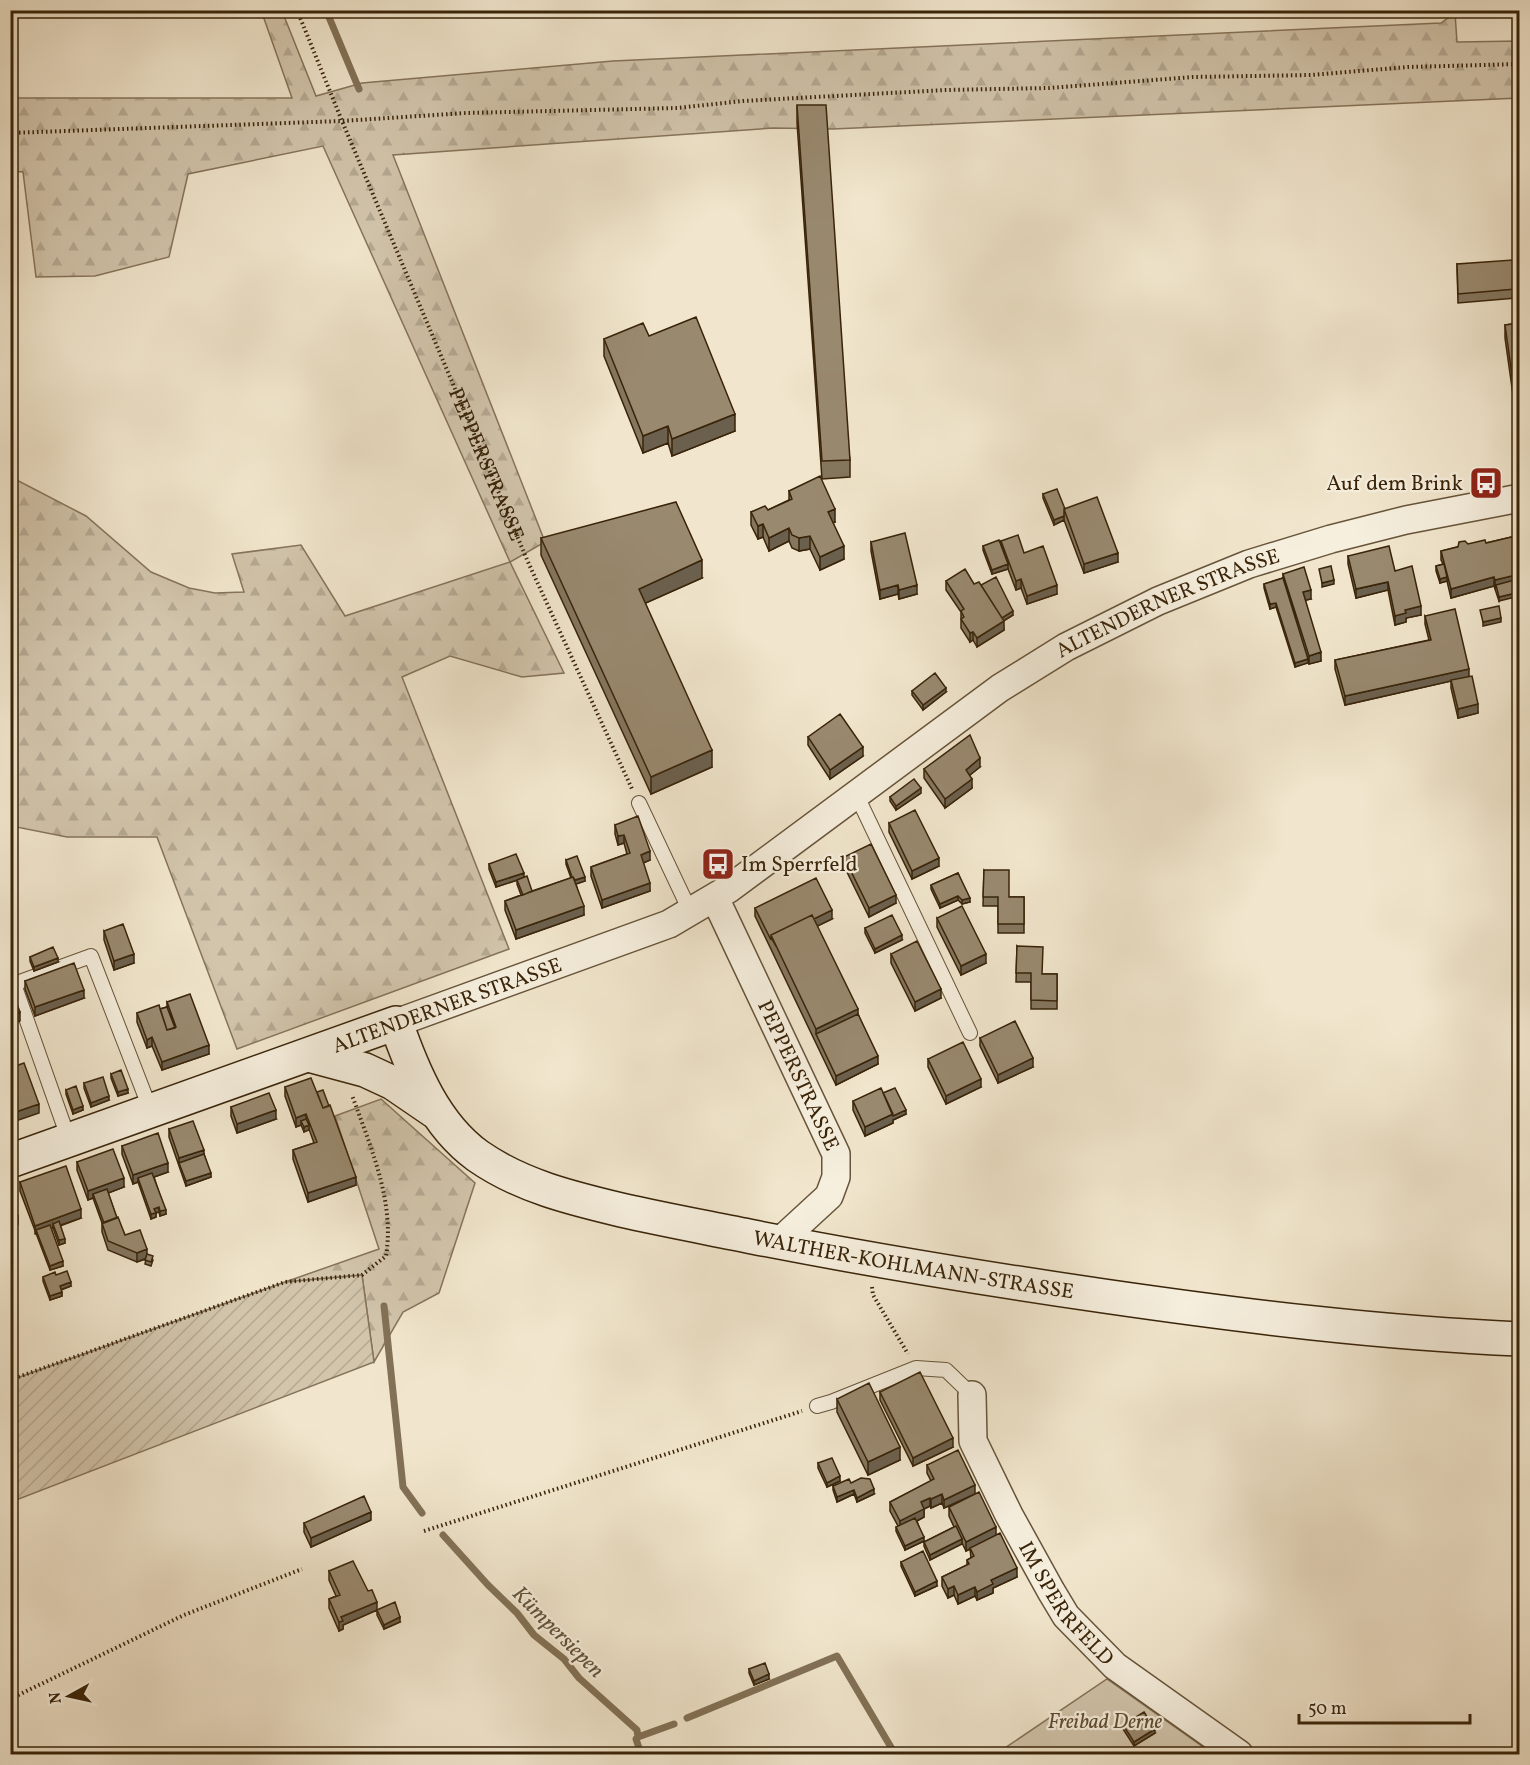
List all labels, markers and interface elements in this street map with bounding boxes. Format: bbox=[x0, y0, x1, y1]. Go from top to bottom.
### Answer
street label: PEPPERSTRASSE bbox=[440, 383, 530, 546]
bus stop icon: Auf dem Brink bbox=[1468, 465, 1504, 501]
place label: Auf dem Brink bbox=[1327, 470, 1464, 499]
street label: ALTENDERNER STRASSE bbox=[1051, 542, 1283, 666]
bus stop icon: Im Sperrfeld bbox=[700, 846, 736, 882]
place label: Im Sperrfeld bbox=[741, 851, 858, 880]
street label: ALTENDERNER STRASSE bbox=[329, 951, 566, 1061]
street label: PEPPERSTRASSE bbox=[749, 996, 845, 1156]
street label: WALTHER-KOHLMANN-STRASSE bbox=[750, 1224, 1076, 1307]
street label: IM SPERRFELD bbox=[1010, 1537, 1120, 1673]
water label: Kümpersiepen bbox=[504, 1580, 610, 1686]
north arrow bbox=[39, 1666, 99, 1726]
scale bar bbox=[1299, 1687, 1470, 1725]
text: N bbox=[44, 1690, 68, 1705]
text: 50 m bbox=[1308, 1697, 1347, 1722]
park label: Freibad Derne bbox=[1048, 1708, 1163, 1737]

